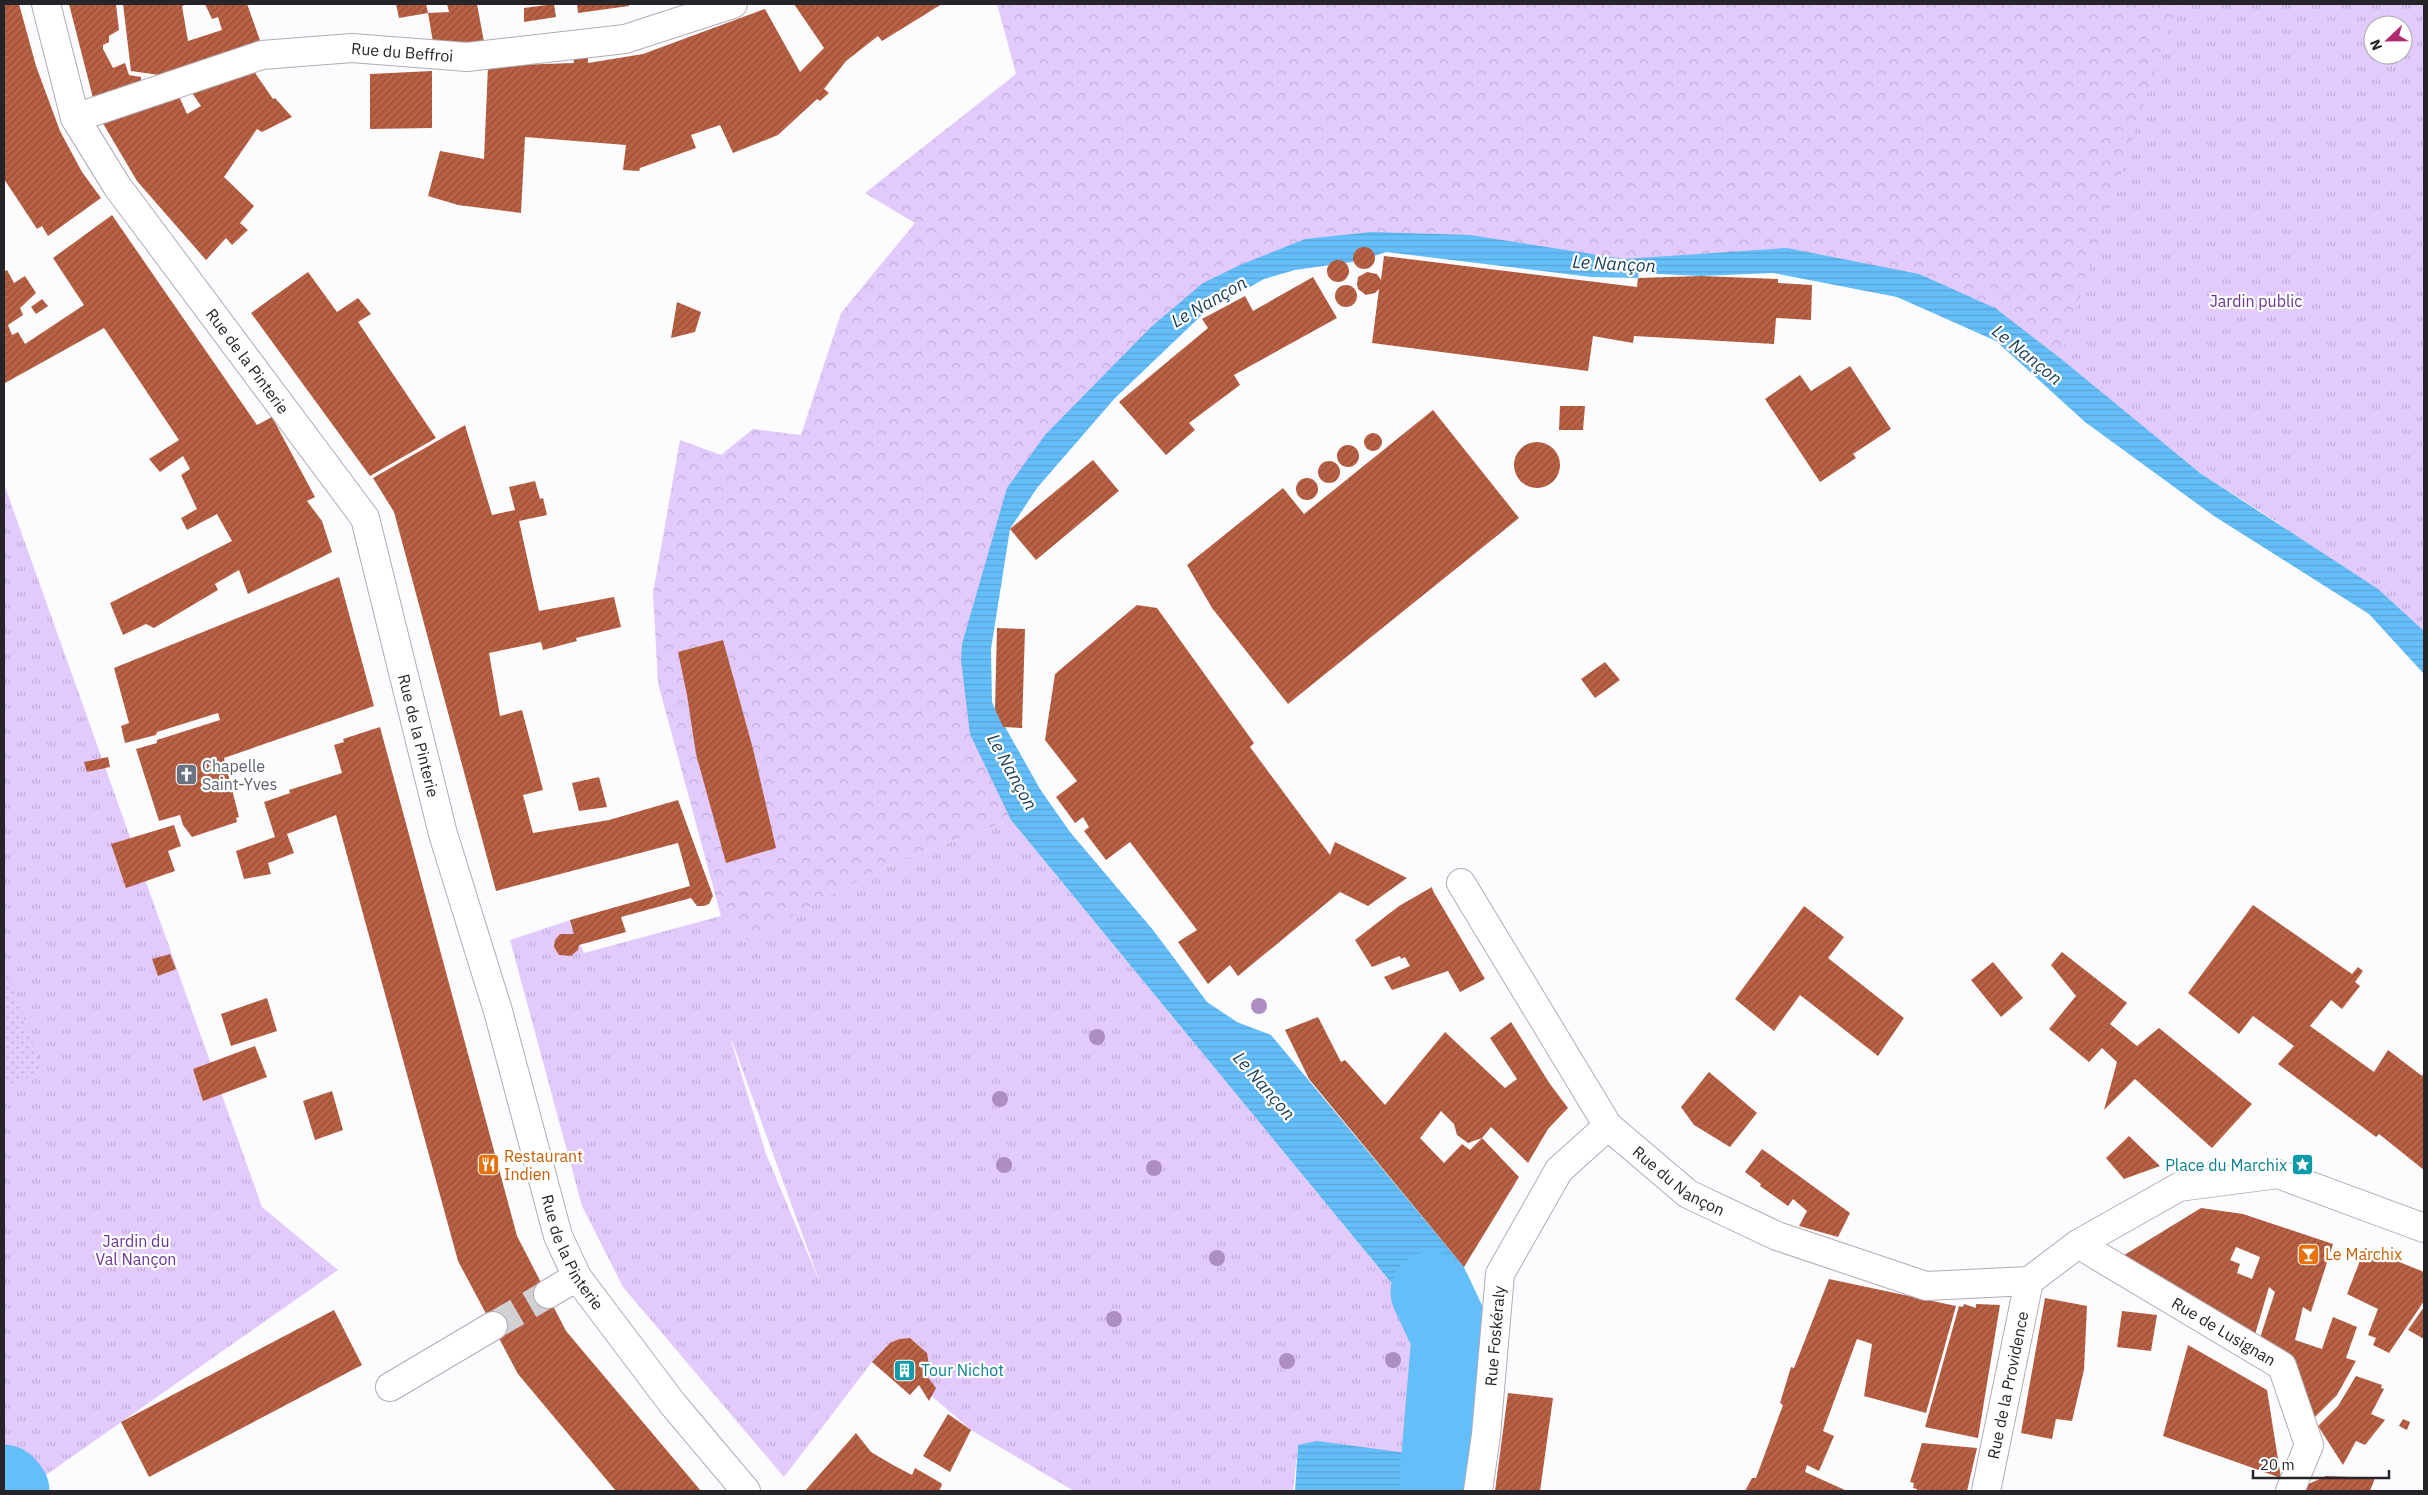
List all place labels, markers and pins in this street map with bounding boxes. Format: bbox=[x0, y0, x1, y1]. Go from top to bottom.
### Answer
place label: Chapelle Saint-Yves bbox=[202, 756, 277, 794]
church icon: Chapelle Saint-Yves bbox=[174, 763, 198, 787]
place label: Restaurant Indien bbox=[504, 1146, 583, 1184]
restaurant icon: Restaurant Indien bbox=[476, 1153, 500, 1177]
place icon: Place du Marchix bbox=[2291, 1153, 2315, 1177]
place label: Place du Marchix bbox=[2165, 1155, 2287, 1175]
bar icon: Le Marchix bbox=[2297, 1242, 2321, 1266]
place label: Le Marchix bbox=[2325, 1244, 2402, 1264]
building icon: Tour Nichot bbox=[893, 1358, 917, 1382]
place label: Tour Nichot bbox=[921, 1360, 1004, 1380]

